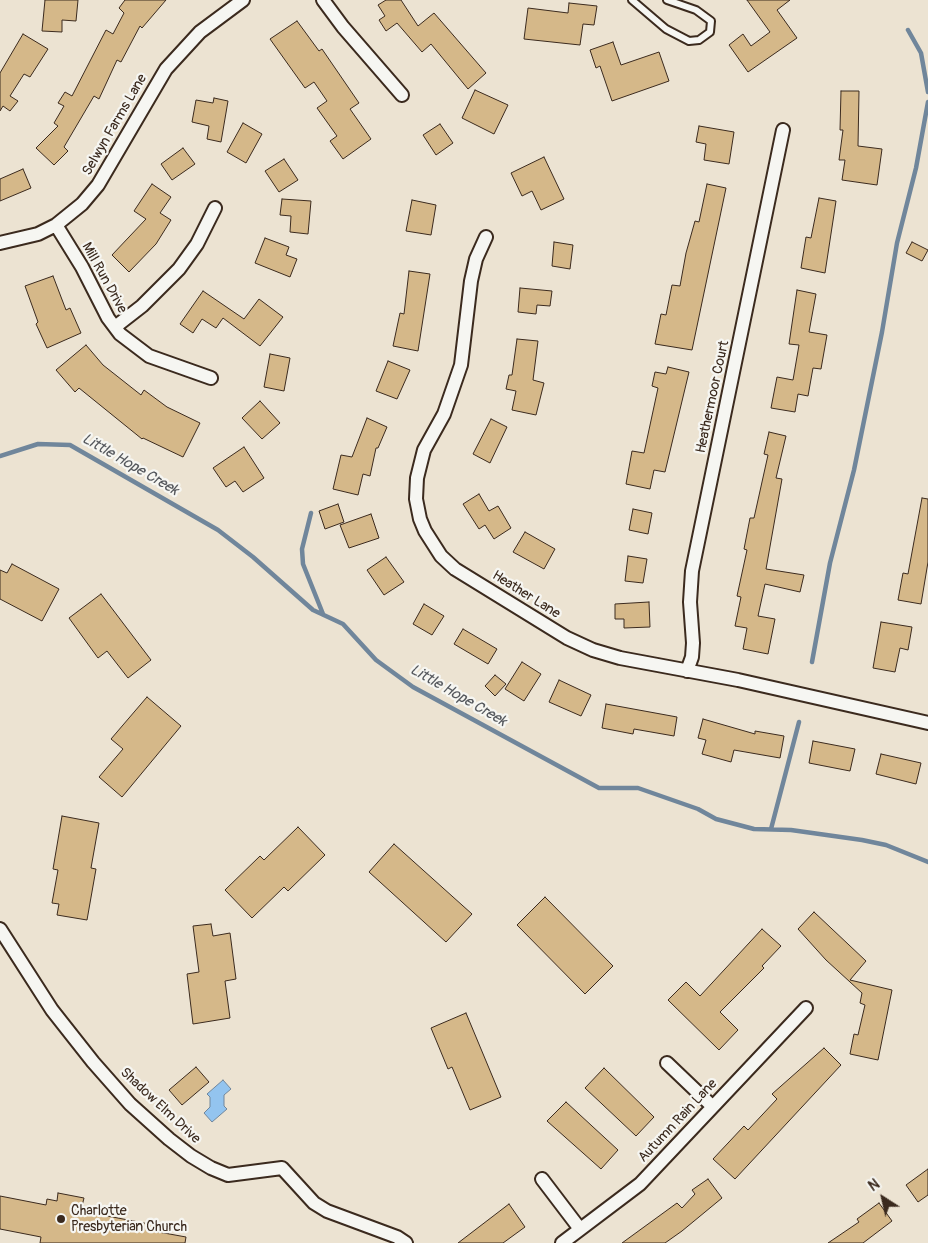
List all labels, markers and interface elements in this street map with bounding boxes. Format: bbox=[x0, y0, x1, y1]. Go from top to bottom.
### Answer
street label: Selwyn Farms Lane bbox=[79, 71, 151, 179]
street label: Mill Run Drive bbox=[78, 240, 130, 316]
street label: Heathermoor Court bbox=[693, 339, 733, 455]
water label: Little Hope Creek bbox=[79, 430, 181, 500]
street label: Heather Lane bbox=[489, 567, 563, 623]
water label: Little Hope Creek bbox=[407, 661, 509, 731]
street label: Shadow Elm Drive bbox=[116, 1065, 204, 1147]
street label: Autumn Rain Lane bbox=[635, 1076, 721, 1166]
north arrow bbox=[858, 1173, 908, 1223]
text: N bbox=[865, 1176, 883, 1195]
place label: Charlotte Presbyterian Church bbox=[71, 1203, 187, 1236]
marker: Charlotte Presbyterian Church bbox=[55, 1213, 67, 1225]

